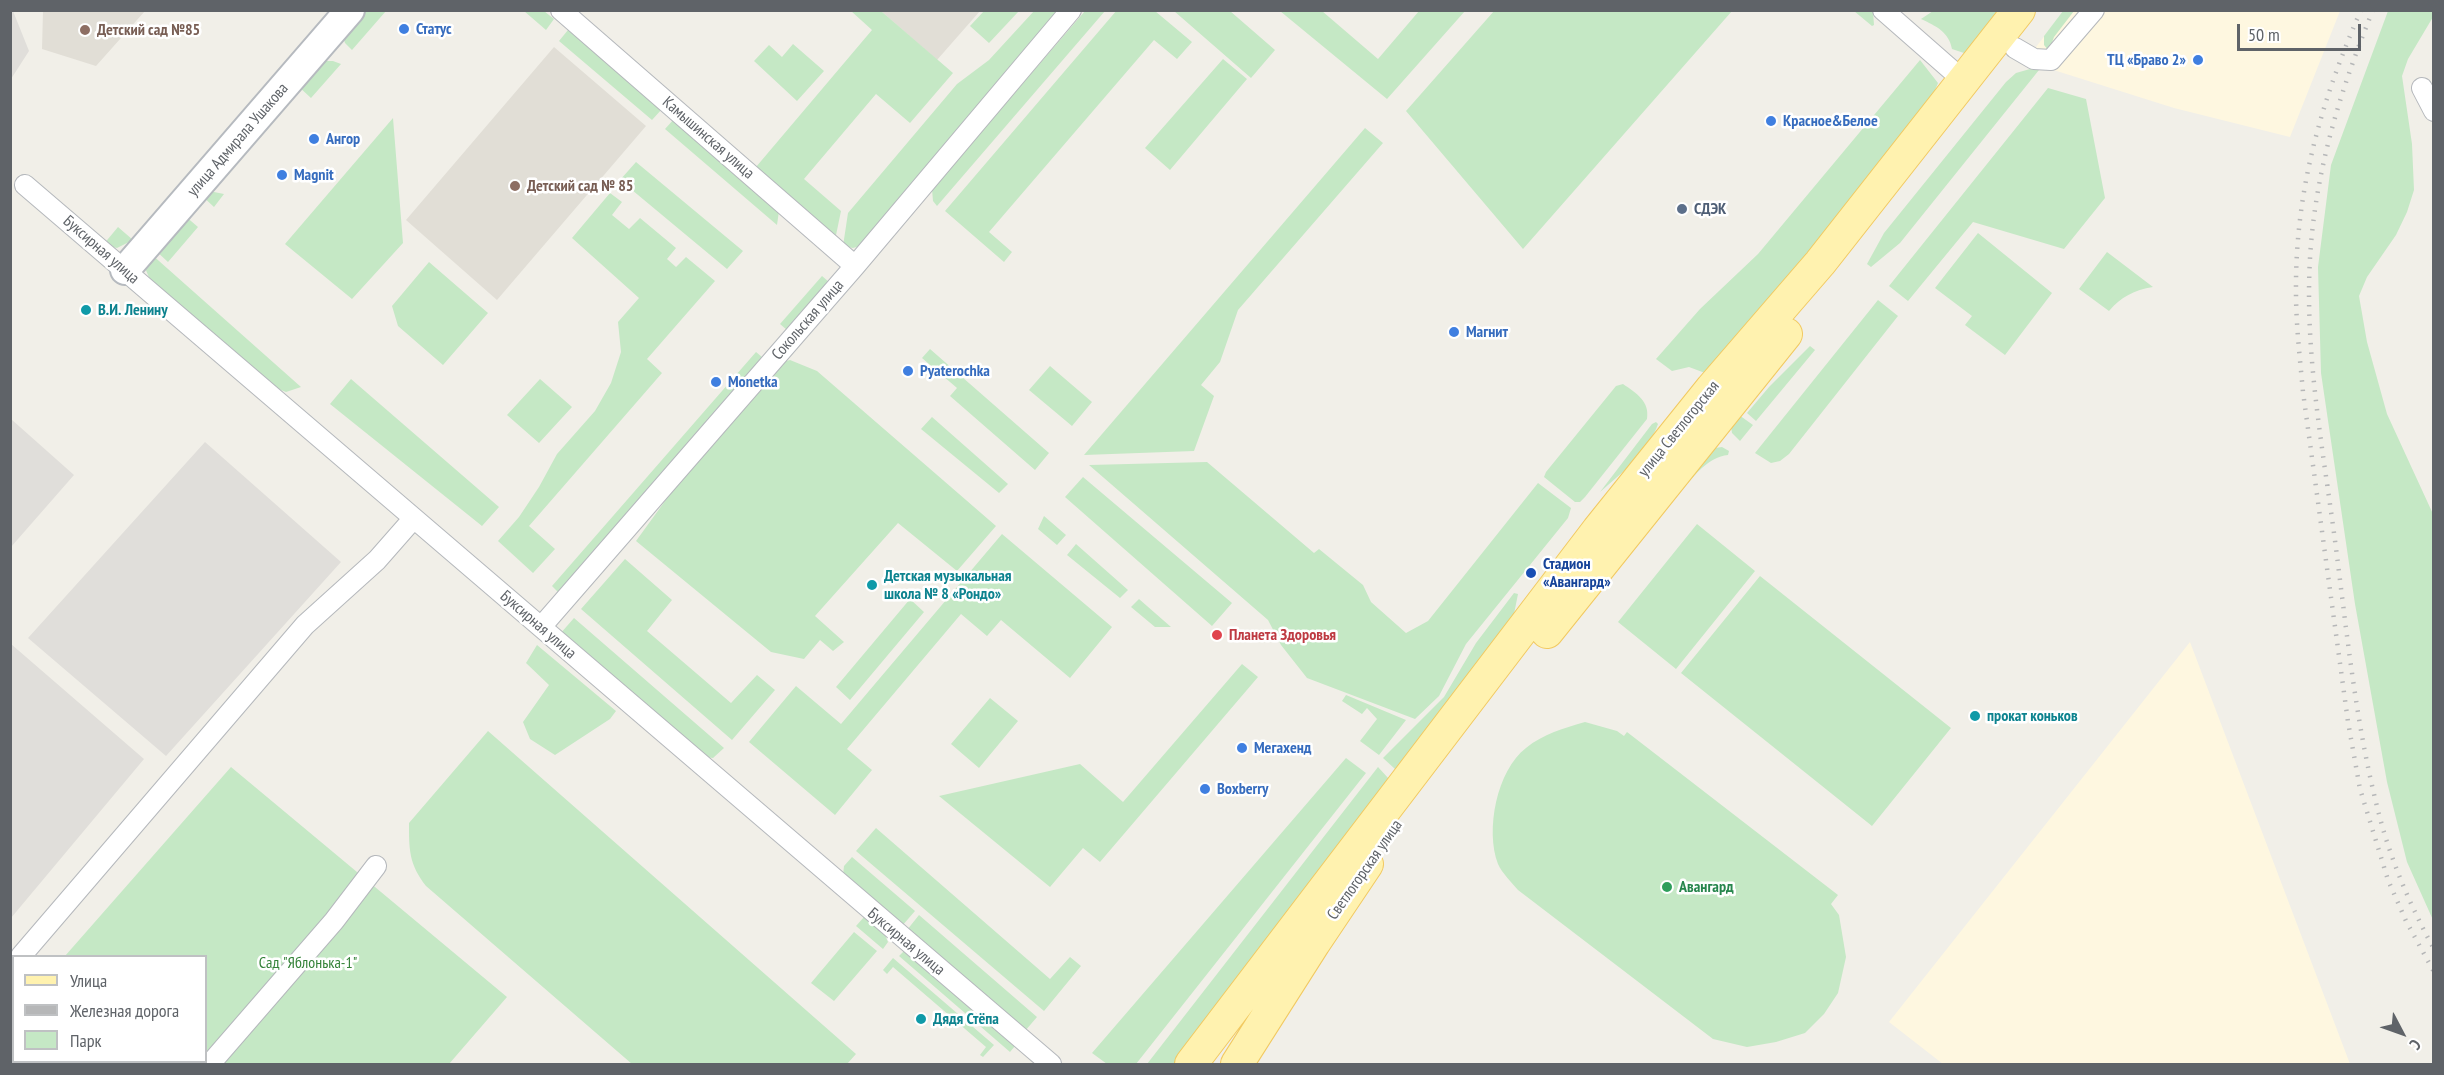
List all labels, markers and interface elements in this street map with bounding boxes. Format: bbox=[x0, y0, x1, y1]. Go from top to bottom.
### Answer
scale bar bbox=[2240, 12, 2364, 50]
place label: Статус bbox=[416, 19, 452, 39]
place label: Детский сад №85 bbox=[97, 20, 200, 40]
marker: Статус bbox=[397, 22, 411, 36]
marker: Детский сад №85 bbox=[78, 23, 92, 37]
text: 50 m bbox=[2248, 23, 2280, 46]
place label: ТЦ «Браво 2» bbox=[2107, 50, 2186, 70]
marker: ТЦ «Браво 2» bbox=[2191, 53, 2205, 67]
street label: улица Адмирала Ушакова bbox=[184, 79, 292, 201]
street label: Камышинская улица bbox=[658, 93, 758, 183]
place label: Красное&Белое bbox=[1783, 111, 1878, 131]
marker: Красное&Белое bbox=[1764, 114, 1778, 128]
place label: Ангор bbox=[326, 129, 360, 149]
marker: Ангор bbox=[307, 132, 321, 146]
place label: Magnit bbox=[294, 165, 334, 185]
marker: Magnit bbox=[275, 168, 289, 182]
place label: Детский сад № 85 bbox=[527, 176, 634, 196]
marker: Детский сад № 85 bbox=[508, 179, 522, 193]
place label: СДЭК bbox=[1694, 199, 1726, 219]
marker: СДЭК bbox=[1675, 202, 1689, 216]
street label: Буксирная улица bbox=[59, 212, 143, 288]
street label: Сокольская улица bbox=[768, 276, 848, 364]
place label: В.И. Ленину bbox=[98, 300, 168, 320]
marker: В.И. Ленину bbox=[79, 303, 93, 317]
place label: Магнит bbox=[1466, 322, 1508, 342]
marker: Магнит bbox=[1447, 325, 1461, 339]
place label: Pyaterochka bbox=[920, 361, 990, 381]
marker: Pyaterochka bbox=[901, 364, 915, 378]
place label: Monetka bbox=[728, 372, 778, 392]
marker: Monetka bbox=[709, 375, 723, 389]
street label: улица Светлогорская bbox=[1634, 377, 1724, 481]
place label: Стадион «Авангард» bbox=[1543, 554, 1611, 592]
place label: Детская музыкальная школа № 8 «Рондо» bbox=[884, 566, 1012, 604]
marker: Стадион «Авангард» bbox=[1524, 566, 1538, 580]
marker: Детская музыкальная школа № 8 «Рондо» bbox=[865, 578, 879, 592]
street label: Буксирная улица bbox=[496, 587, 580, 663]
place label: Планета Здоровья bbox=[1229, 625, 1336, 645]
marker: Планета Здоровья bbox=[1210, 628, 1224, 642]
place label: прокат коньков bbox=[1987, 706, 2078, 726]
marker: прокат коньков bbox=[1968, 709, 1982, 723]
place label: Мегахенд bbox=[1254, 738, 1311, 758]
marker: Мегахенд bbox=[1235, 741, 1249, 755]
place label: Boxberry bbox=[1217, 779, 1268, 799]
marker: Boxberry bbox=[1198, 782, 1212, 796]
street label: Светлогорская улица bbox=[1323, 816, 1407, 924]
place label: Авангард bbox=[1679, 877, 1734, 897]
marker: Авангард bbox=[1660, 880, 1674, 894]
street label: Буксирная улица bbox=[864, 904, 948, 980]
park label: Сад "Яблонька-1" bbox=[259, 953, 357, 973]
legend bbox=[12, 955, 207, 1063]
text: Улица bbox=[70, 969, 107, 992]
text: Железная дорога bbox=[70, 999, 179, 1022]
north arrow bbox=[2372, 1003, 2432, 1063]
place label: Дядя Стёпа bbox=[933, 1009, 999, 1029]
marker: Дядя Стёпа bbox=[914, 1012, 928, 1026]
text: Парк bbox=[70, 1029, 101, 1052]
text: С bbox=[2406, 1035, 2426, 1054]

